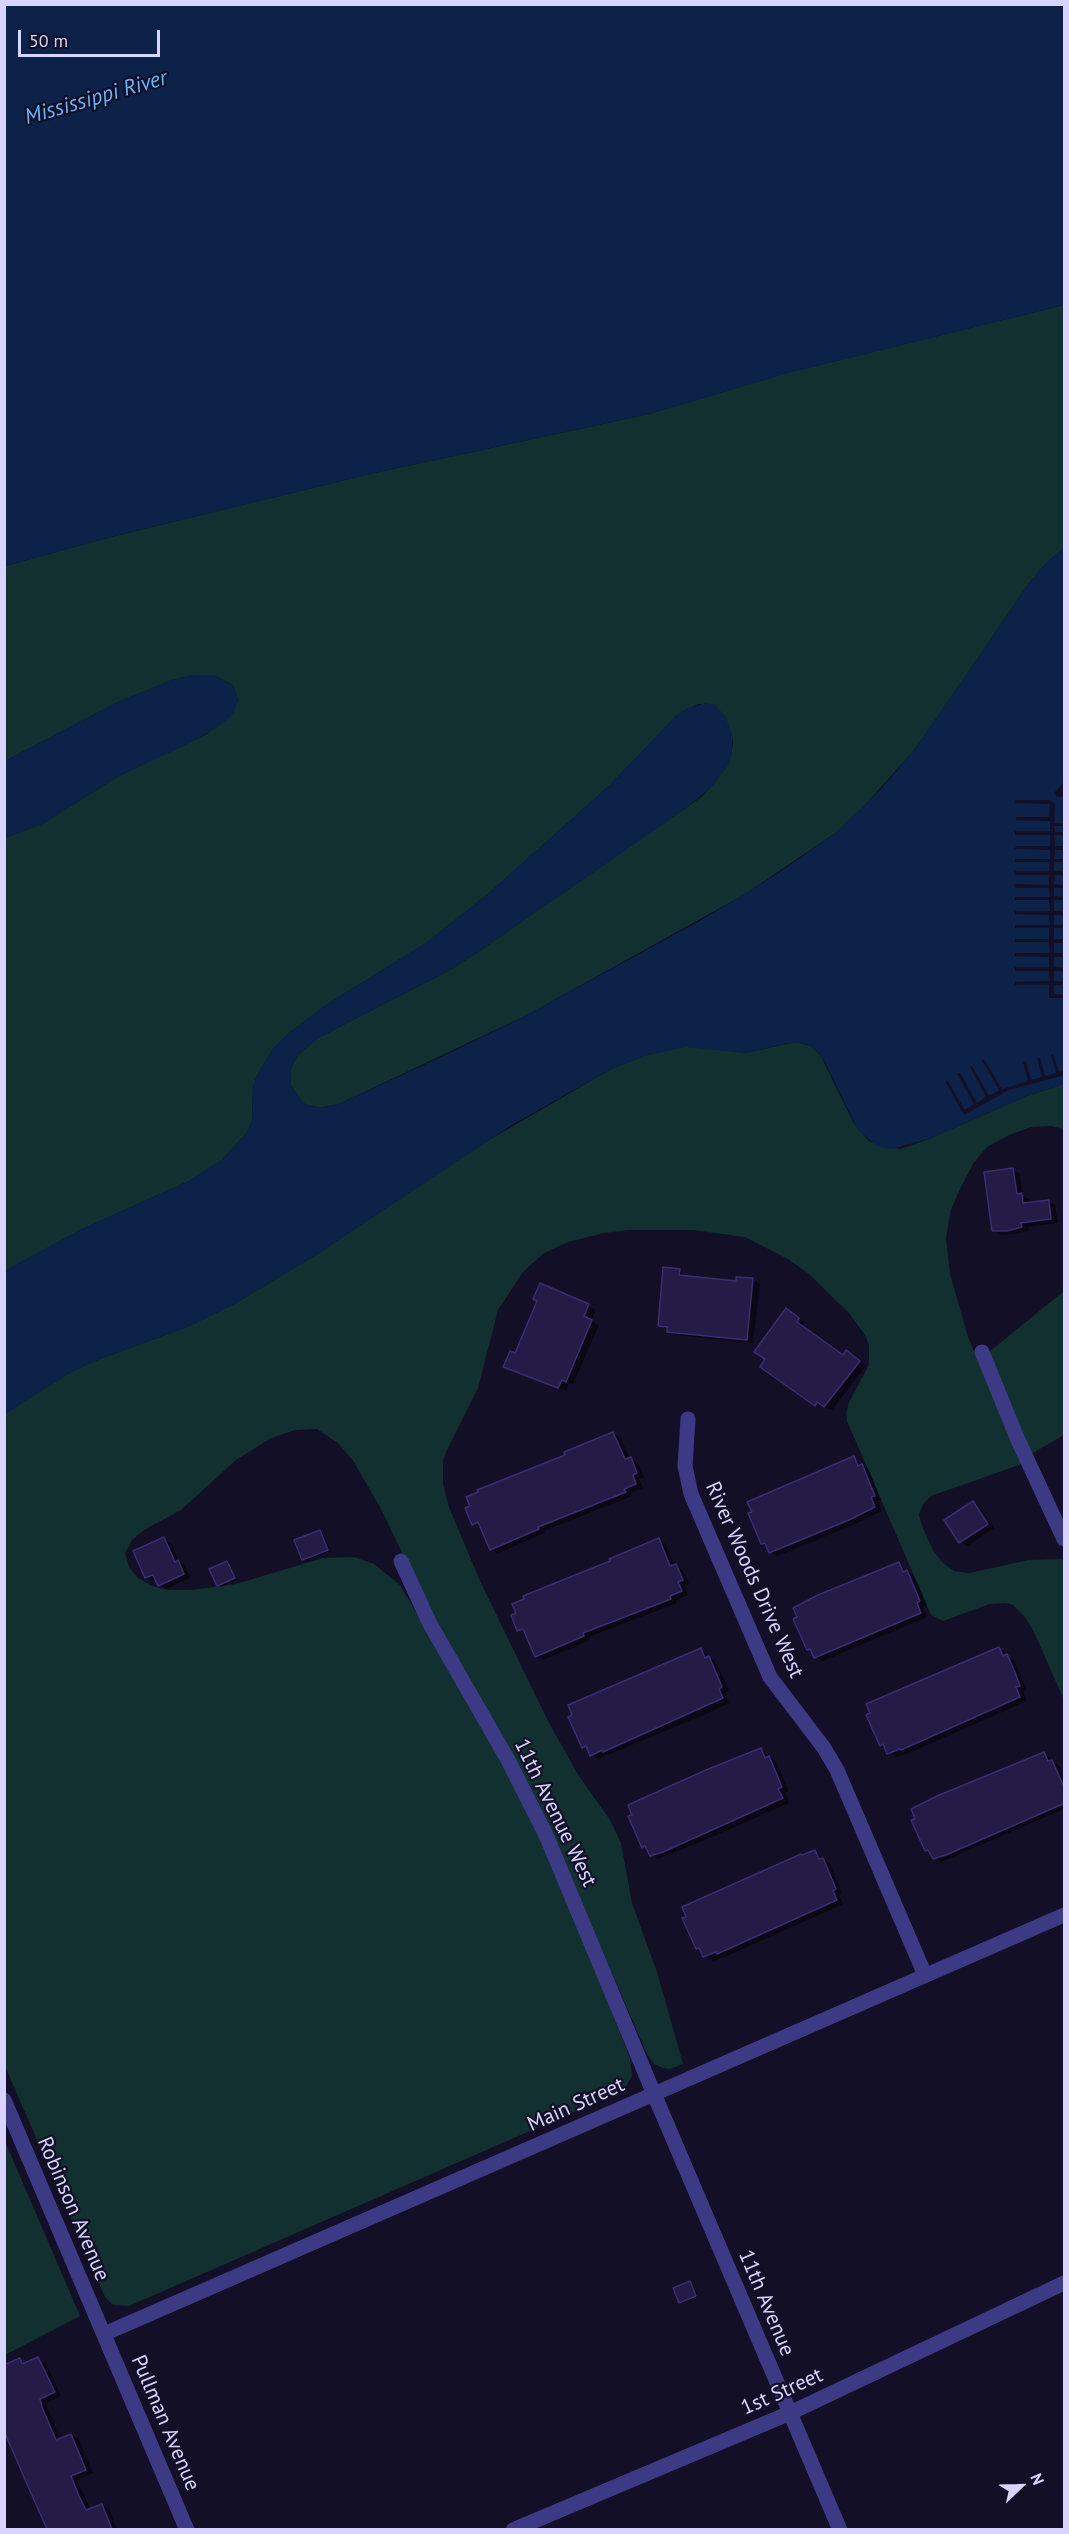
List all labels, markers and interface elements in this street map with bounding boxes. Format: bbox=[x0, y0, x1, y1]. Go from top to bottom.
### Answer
scale bar bbox=[21, 18, 164, 56]
text: 50 m bbox=[29, 29, 68, 52]
water label: Mississippi River bbox=[22, 65, 170, 131]
street label: River Woods Drive West bbox=[699, 1478, 809, 1682]
street label: 11th Avenue West bbox=[508, 1735, 602, 1891]
street label: Main Street bbox=[524, 2072, 628, 2138]
street label: Robinson Avenue bbox=[31, 2133, 115, 2285]
street label: 11th Avenue bbox=[732, 2246, 800, 2360]
street label: Pullman Avenue bbox=[125, 2351, 205, 2495]
street label: 1st Street bbox=[737, 2363, 827, 2421]
north arrow bbox=[991, 2456, 1051, 2516]
text: N bbox=[1026, 2470, 1049, 2488]

